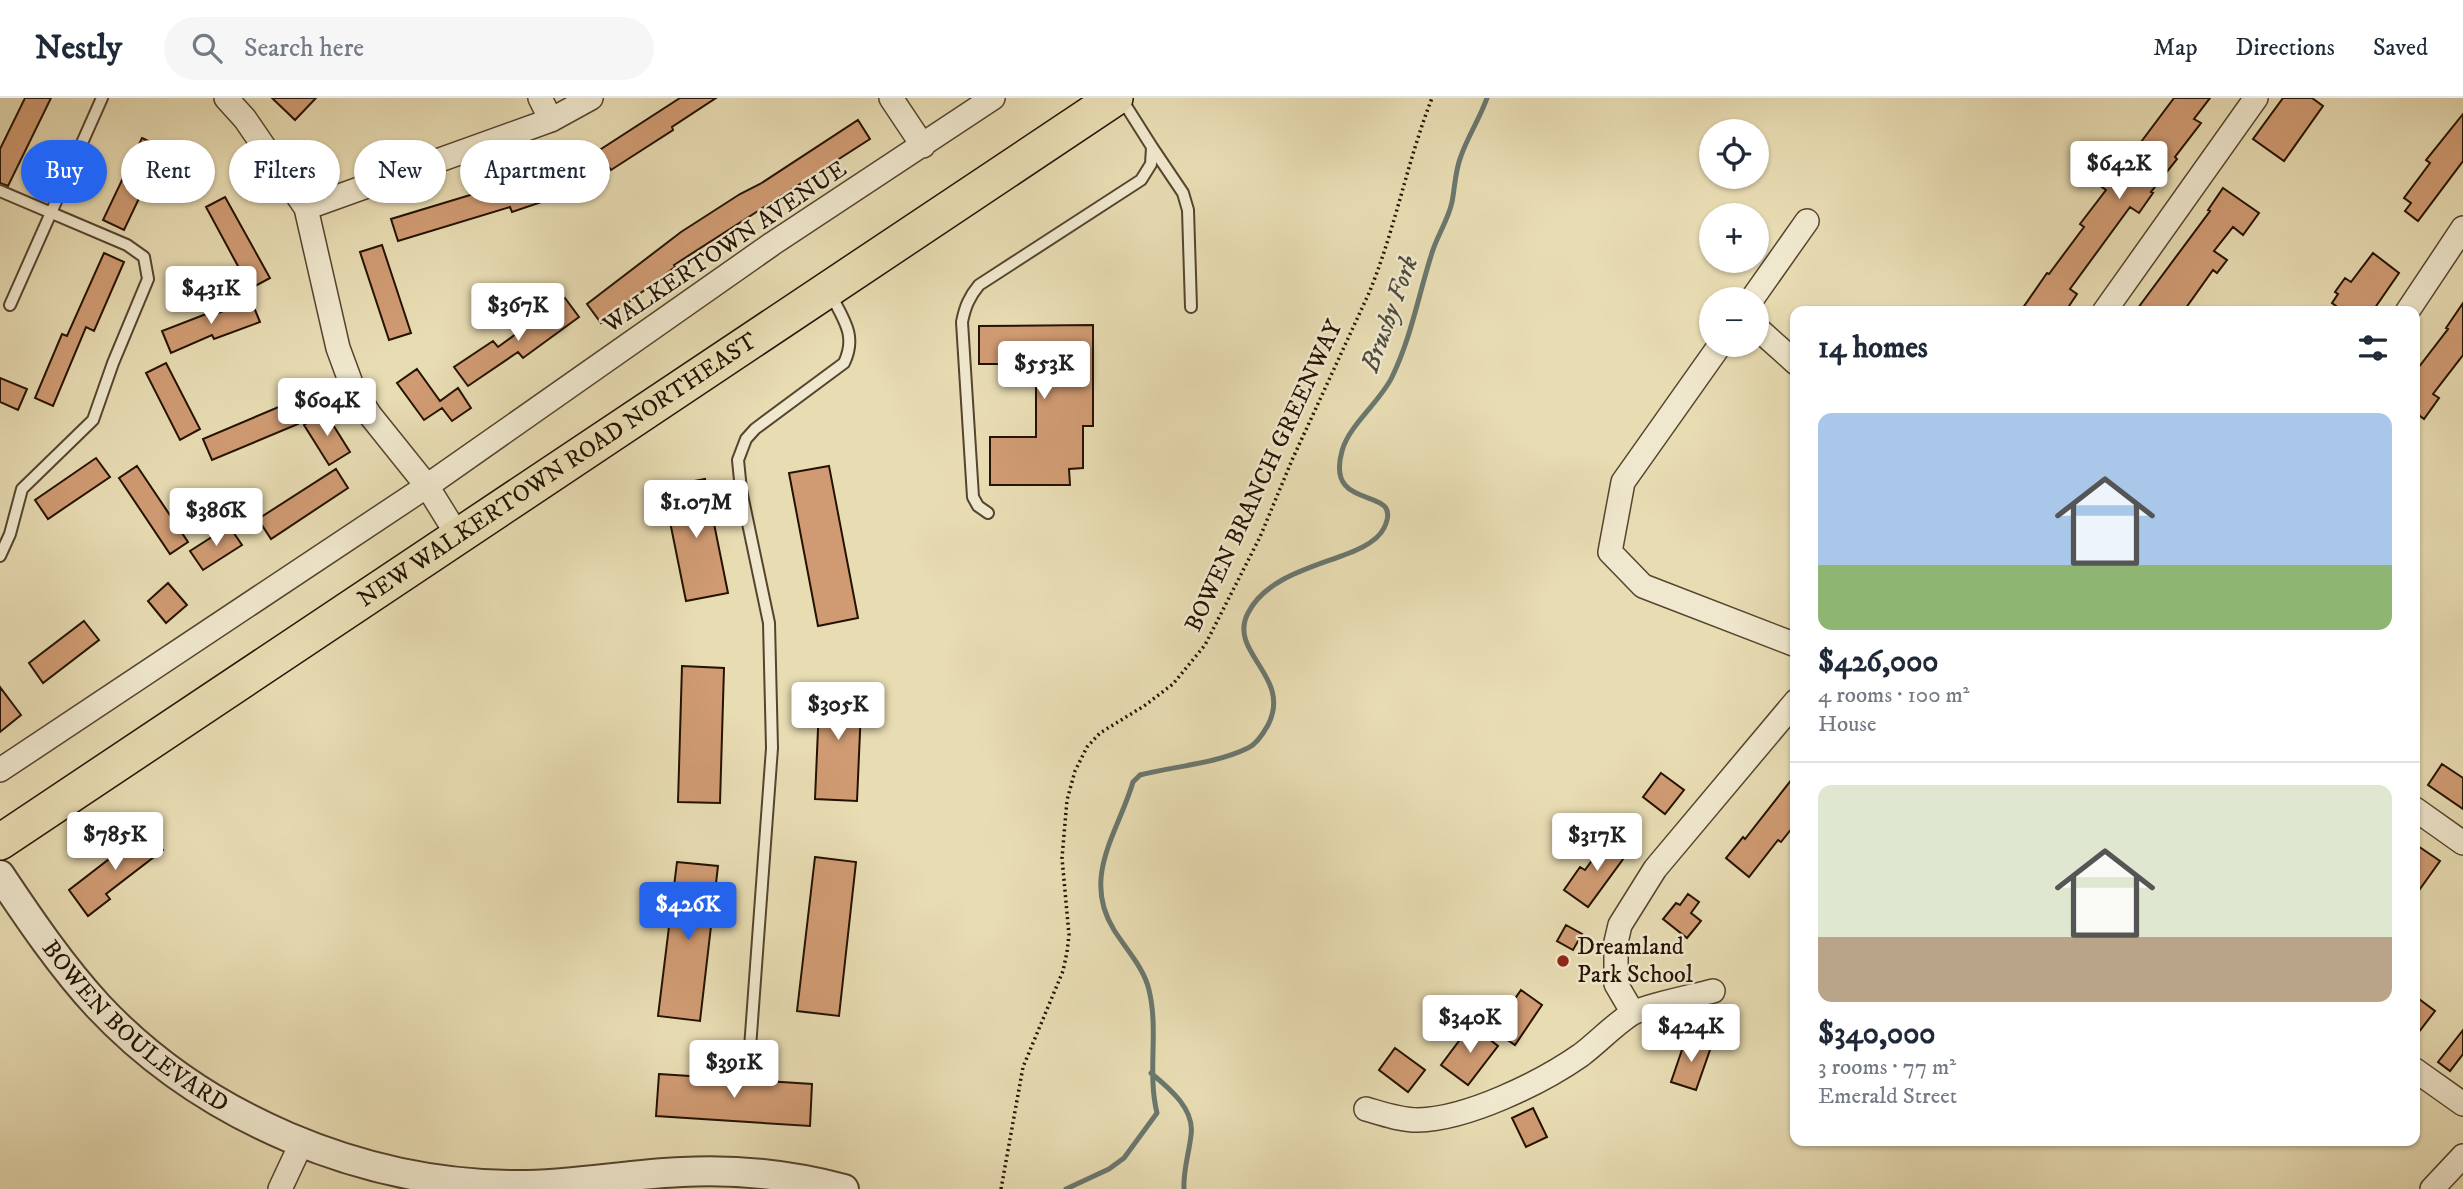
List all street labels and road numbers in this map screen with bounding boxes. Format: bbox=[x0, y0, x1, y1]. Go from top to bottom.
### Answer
street label: WALKERTOWN AVENUE bbox=[597, 154, 853, 340]
street label: BOWEN BRANCH GREENWAY bbox=[1178, 315, 1350, 637]
street label: NEW WALKERTOWN ROAD NORTHEAST bbox=[352, 326, 763, 614]
street label: BOWEN BOULEVARD bbox=[35, 934, 234, 1119]

